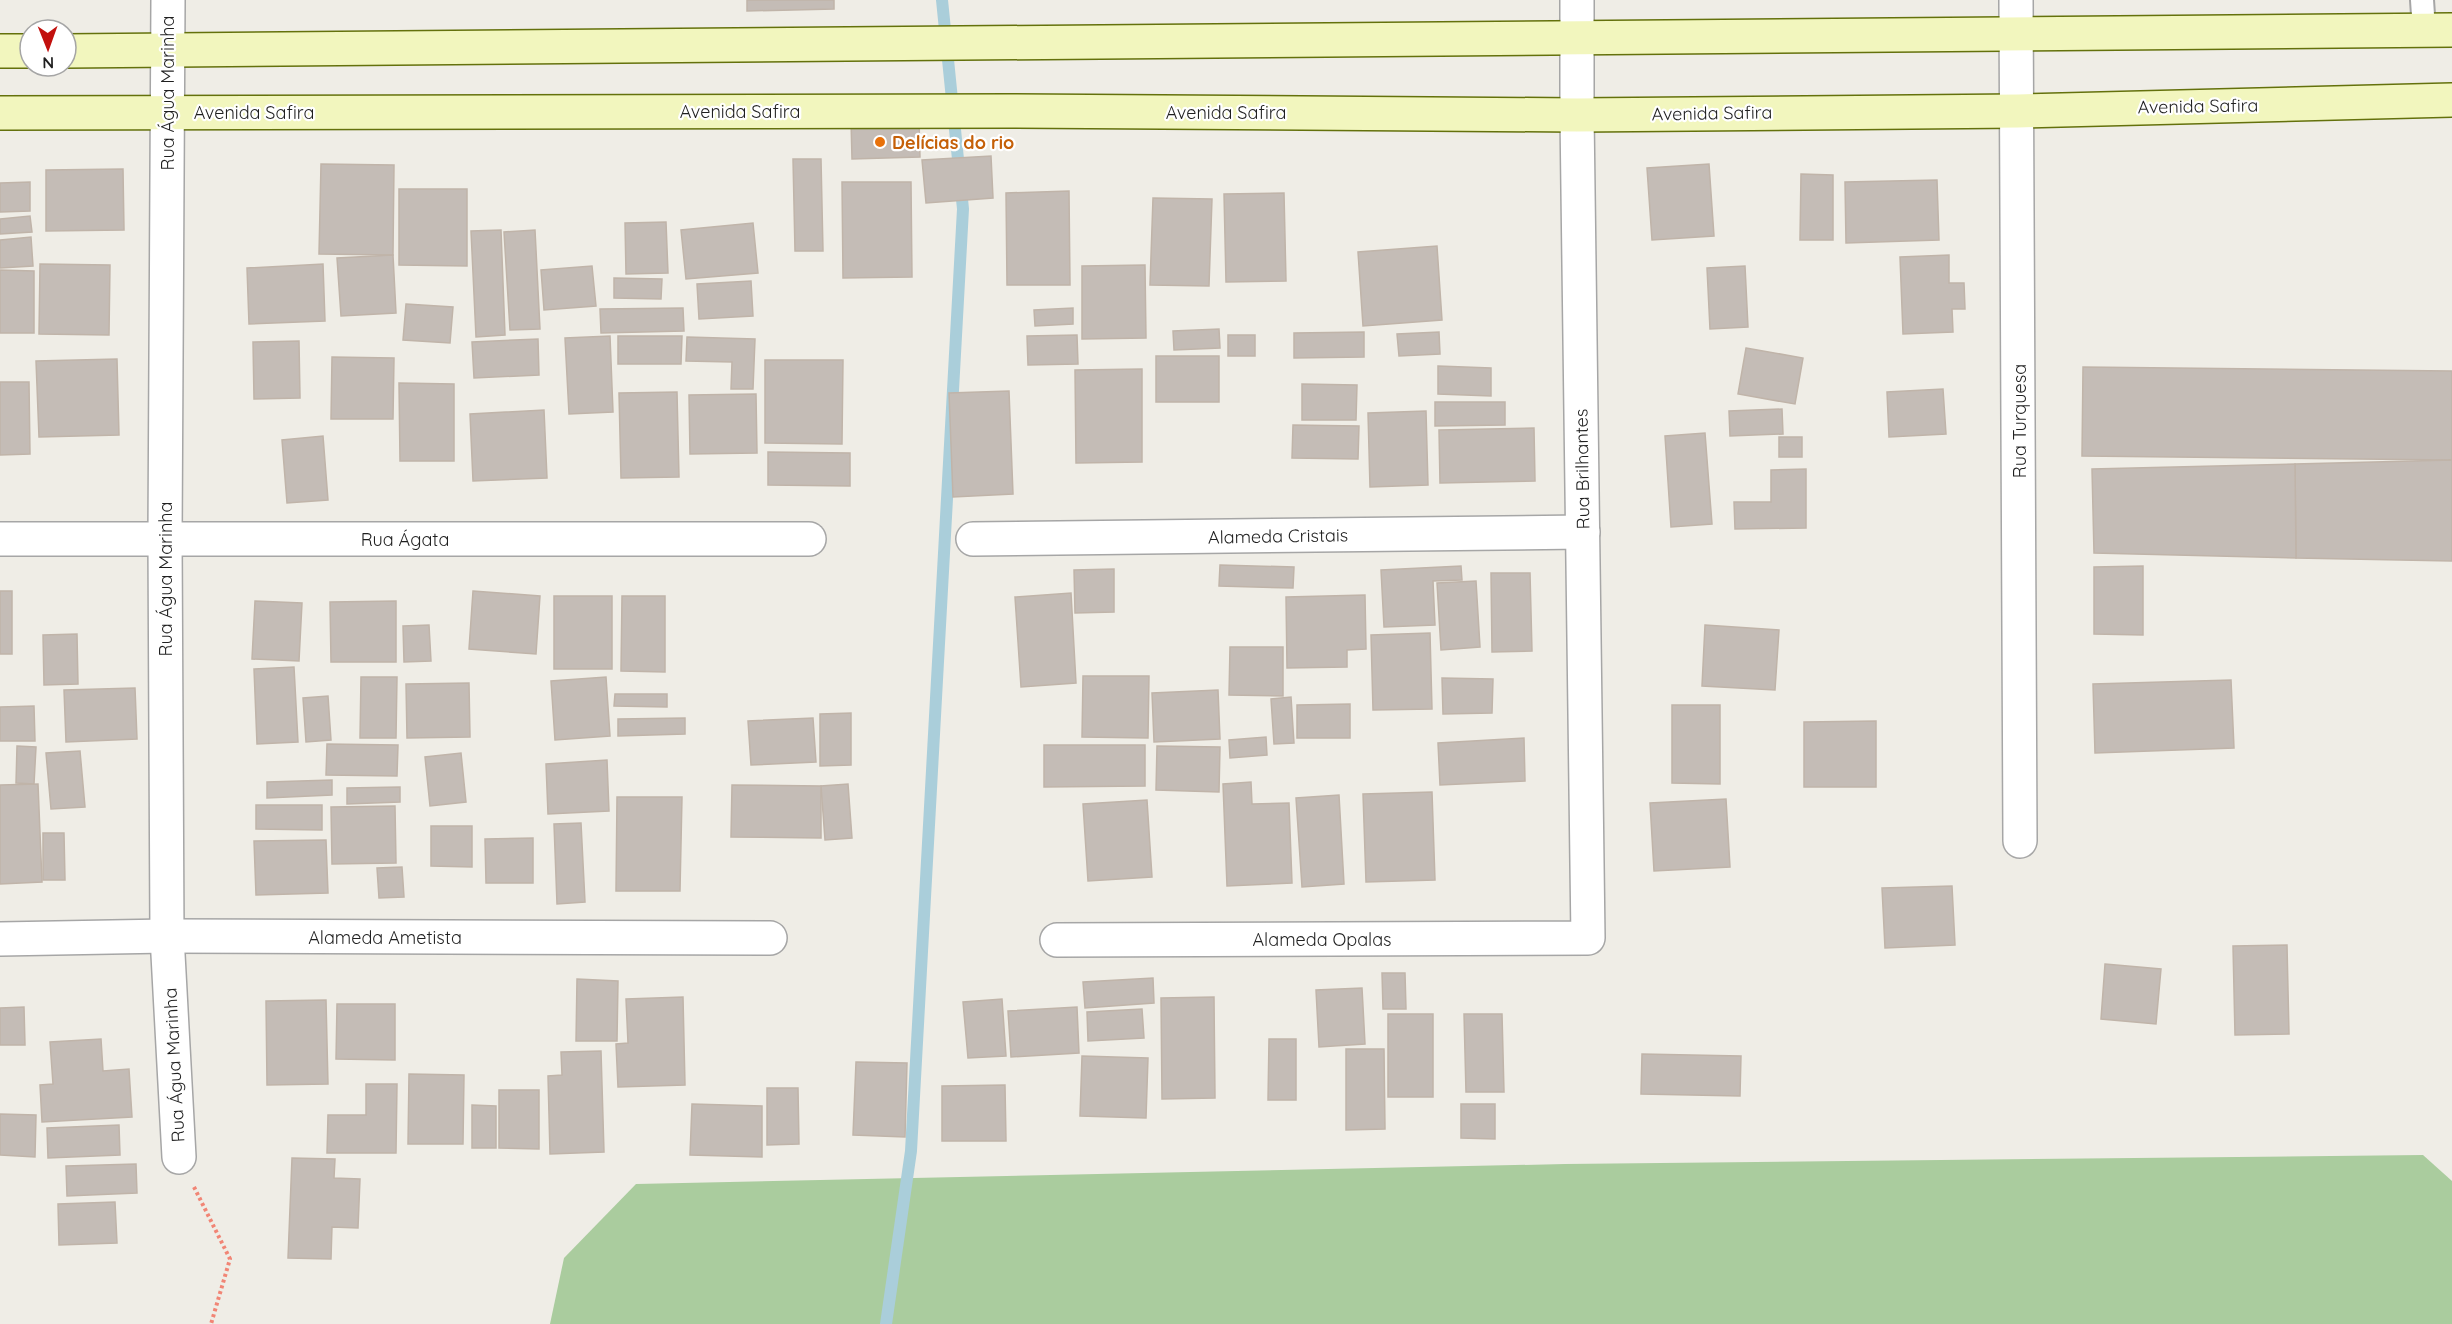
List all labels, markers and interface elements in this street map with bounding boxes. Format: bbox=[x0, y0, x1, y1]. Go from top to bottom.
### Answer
street label: Rua Água Marinha bbox=[156, 16, 179, 170]
north arrow bbox=[18, 18, 78, 78]
text: N bbox=[42, 53, 54, 73]
street label: Avenida Safira bbox=[2137, 93, 2259, 119]
street label: Avenida Safira bbox=[680, 100, 800, 123]
street label: Avenida Safira bbox=[1651, 100, 1773, 126]
street label: Avenida Safira bbox=[194, 101, 314, 124]
street label: Avenida Safira bbox=[1166, 101, 1286, 124]
place label: Delícias do rio bbox=[892, 131, 1014, 154]
marker: Delícias do rio bbox=[873, 135, 887, 149]
street label: Rua Turquesa bbox=[2008, 364, 2031, 478]
street label: Rua Brilhantes bbox=[1569, 408, 1595, 530]
street label: Rua Água Marinha bbox=[154, 502, 177, 656]
street label: Alameda Cristais bbox=[1208, 523, 1348, 549]
street label: Rua Ágata bbox=[361, 528, 449, 551]
street label: Alameda Ametista bbox=[308, 926, 462, 949]
street label: Alameda Opalas bbox=[1252, 928, 1392, 951]
street label: Rua Água Marinha bbox=[158, 987, 190, 1143]

